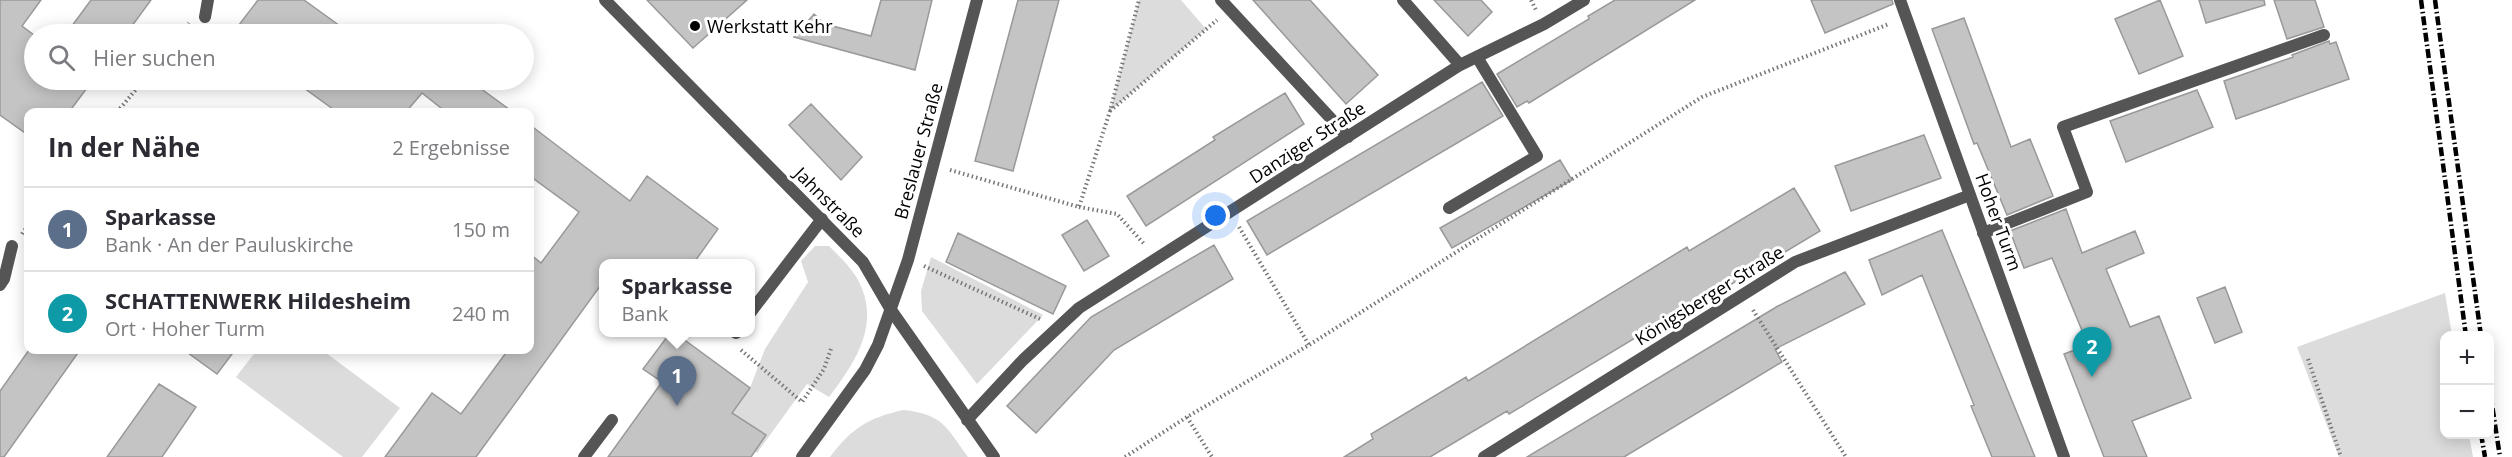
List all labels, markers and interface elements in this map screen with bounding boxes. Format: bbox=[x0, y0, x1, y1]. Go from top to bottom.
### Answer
place label: Werkstatt Kehr bbox=[707, 14, 833, 38]
marker: Werkstatt Kehr bbox=[688, 19, 702, 33]
search box bbox=[24, 24, 534, 90]
icon: search bbox=[45, 41, 78, 74]
text: Hier suchen bbox=[93, 42, 216, 72]
street label: Breslauer Straße bbox=[888, 80, 948, 222]
street label: Danziger Straße bbox=[1244, 95, 1370, 189]
text: In der Nähe bbox=[48, 129, 200, 165]
text: 2 Ergebnisse bbox=[392, 134, 510, 161]
street label: Jahnstraße bbox=[788, 160, 871, 243]
street label: Hoher Turm bbox=[1970, 170, 2028, 274]
text: Sparkasse bbox=[105, 201, 216, 231]
your location bbox=[1201, 201, 1230, 230]
text: 1 bbox=[62, 216, 73, 243]
text: 150 m bbox=[452, 216, 510, 243]
text: Bank · An der Pauluskirche bbox=[105, 231, 353, 258]
street label: Königsberger Straße bbox=[1630, 239, 1788, 351]
popup bbox=[599, 259, 755, 337]
text: Sparkasse bbox=[621, 270, 733, 300]
text: SCHATTENWERK Hildesheim bbox=[105, 285, 411, 315]
text: 2 bbox=[62, 300, 73, 327]
text: 240 m bbox=[452, 300, 510, 327]
text: Bank bbox=[621, 300, 668, 327]
text: Ort · Hoher Turm bbox=[105, 315, 265, 342]
pin: 2 bbox=[2072, 328, 2112, 377]
map controls bbox=[2440, 331, 2494, 439]
button: + bbox=[2440, 331, 2494, 385]
pin: 1 bbox=[658, 356, 696, 406]
button: − bbox=[2440, 385, 2494, 439]

